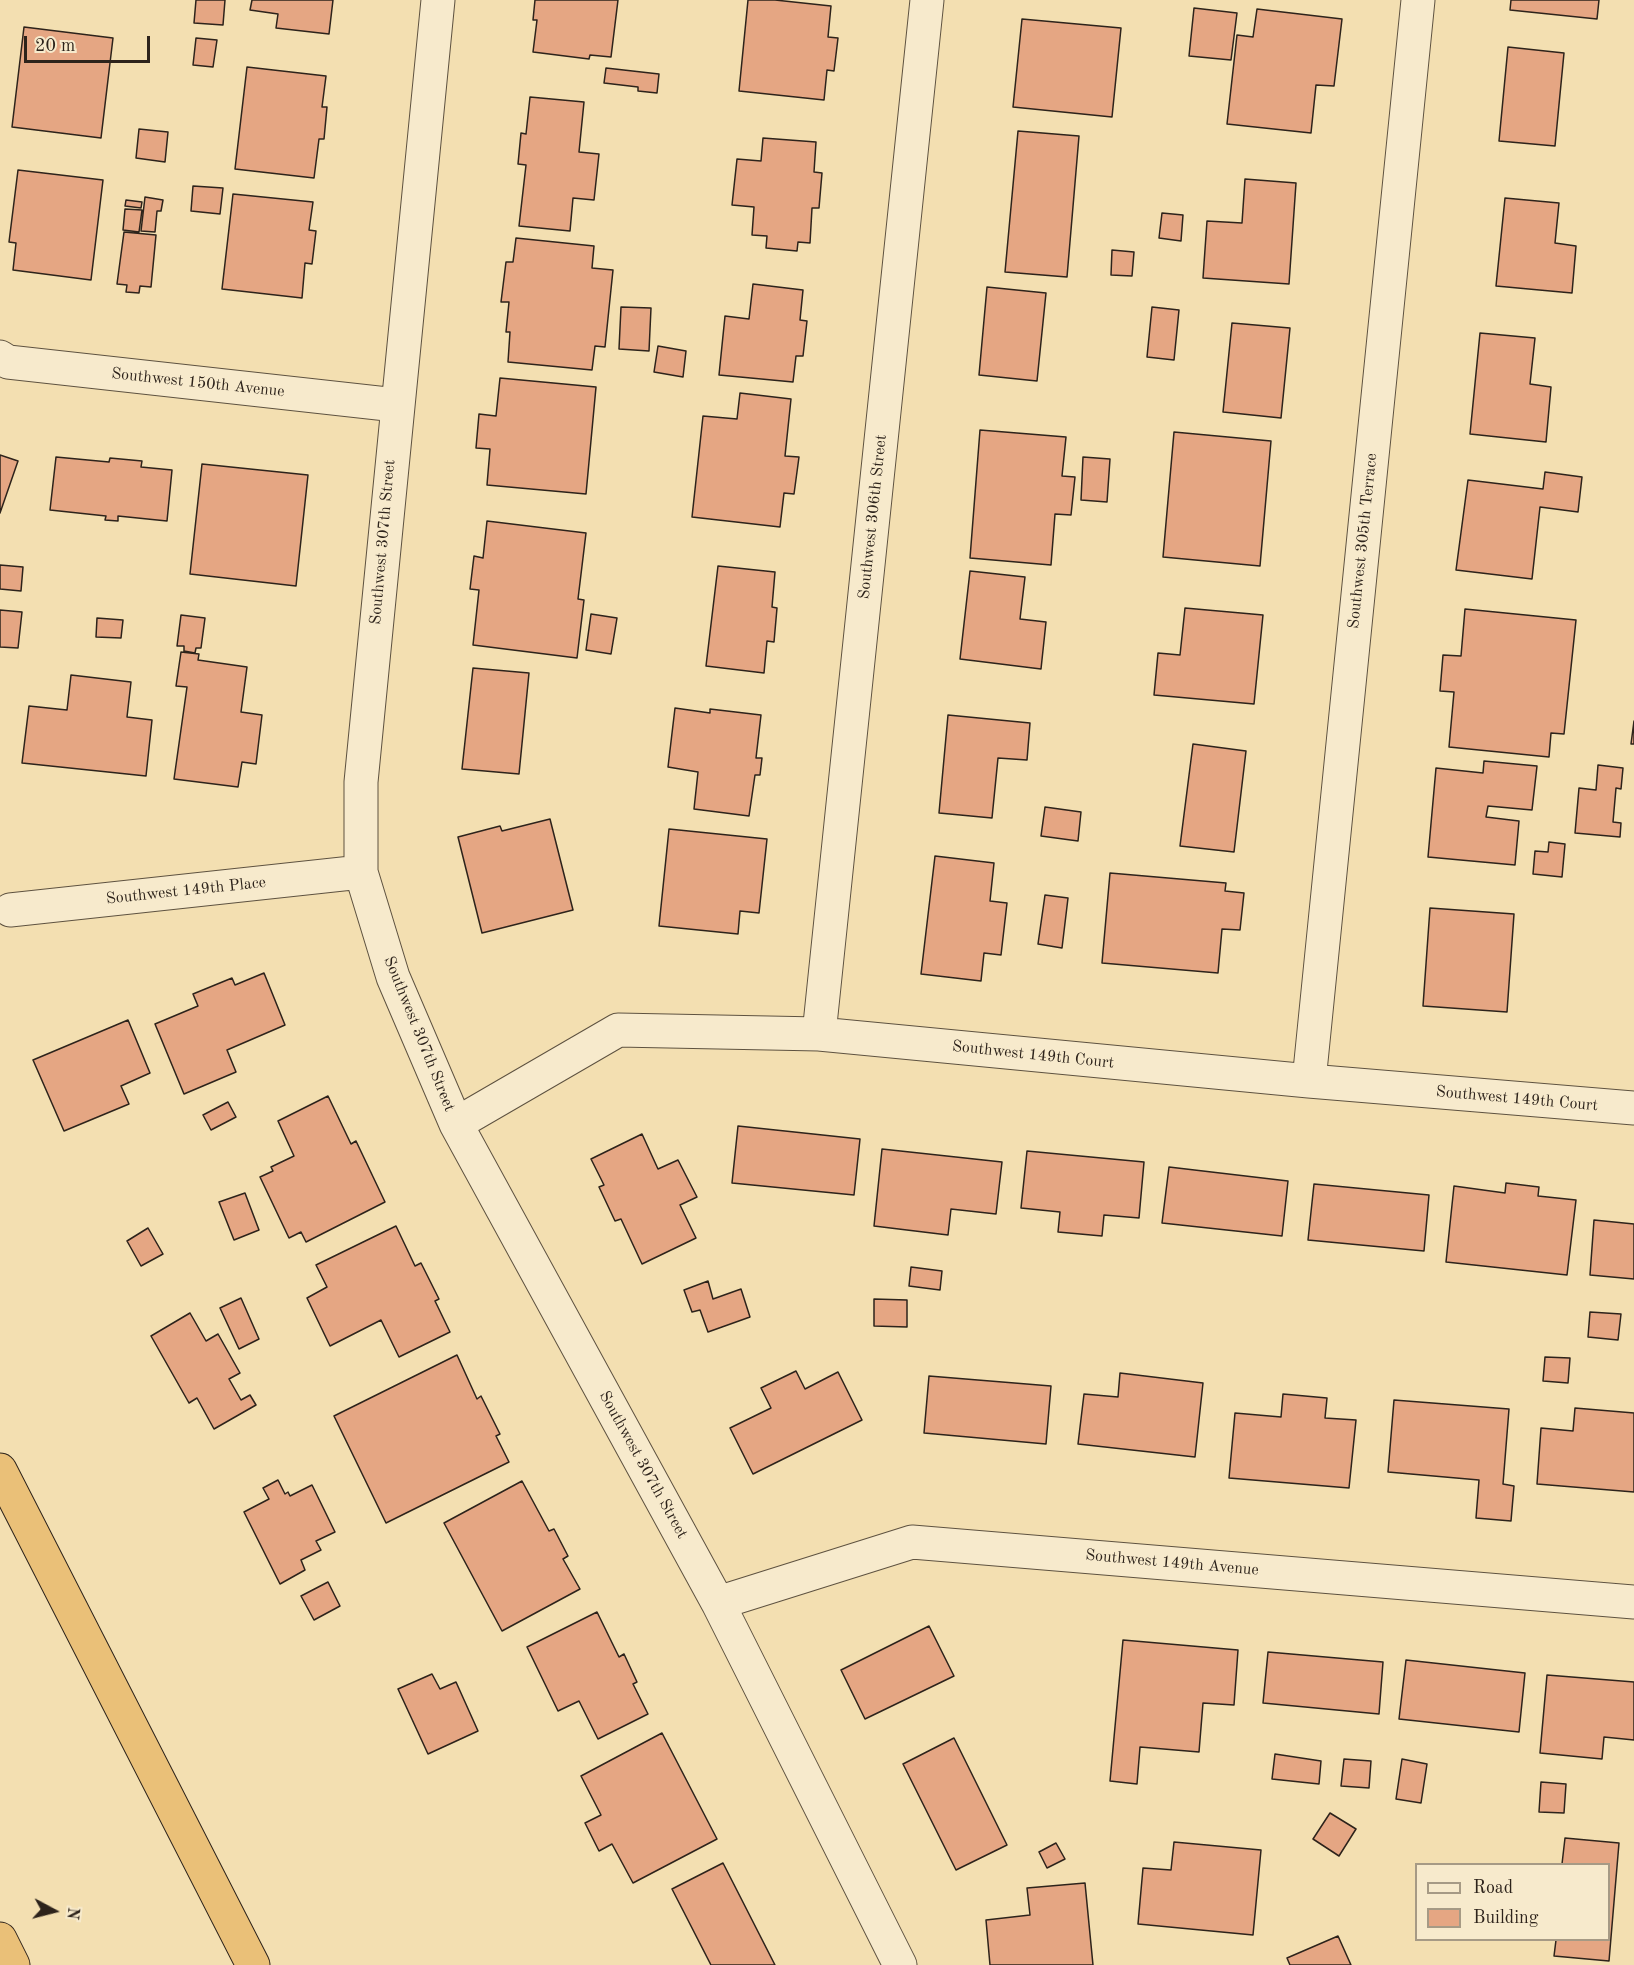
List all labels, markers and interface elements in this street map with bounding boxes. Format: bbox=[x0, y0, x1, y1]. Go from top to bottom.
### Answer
scale bar bbox=[27, 24, 153, 62]
text: 20 m bbox=[35, 37, 75, 55]
street label: Southwest 150th Avenue bbox=[110, 364, 286, 402]
street label: Southwest 306th Street bbox=[855, 434, 891, 600]
street label: Southwest 305th Terrace bbox=[1344, 452, 1382, 630]
street label: Southwest 307th Street bbox=[366, 459, 400, 625]
street label: Southwest 149th Place bbox=[105, 873, 267, 909]
street label: Southwest 307th Street bbox=[379, 954, 459, 1114]
street label: Southwest 149th Court bbox=[951, 1037, 1115, 1073]
street label: Southwest 149th Court bbox=[1435, 1082, 1599, 1116]
street label: Southwest 307th Street bbox=[594, 1388, 692, 1542]
street label: Southwest 149th Avenue bbox=[1084, 1546, 1260, 1580]
legend bbox=[1415, 1863, 1610, 1941]
text: Road bbox=[1473, 1879, 1513, 1897]
north arrow bbox=[24, 1881, 84, 1941]
text: N bbox=[63, 1906, 81, 1920]
text: Building bbox=[1473, 1909, 1538, 1927]

